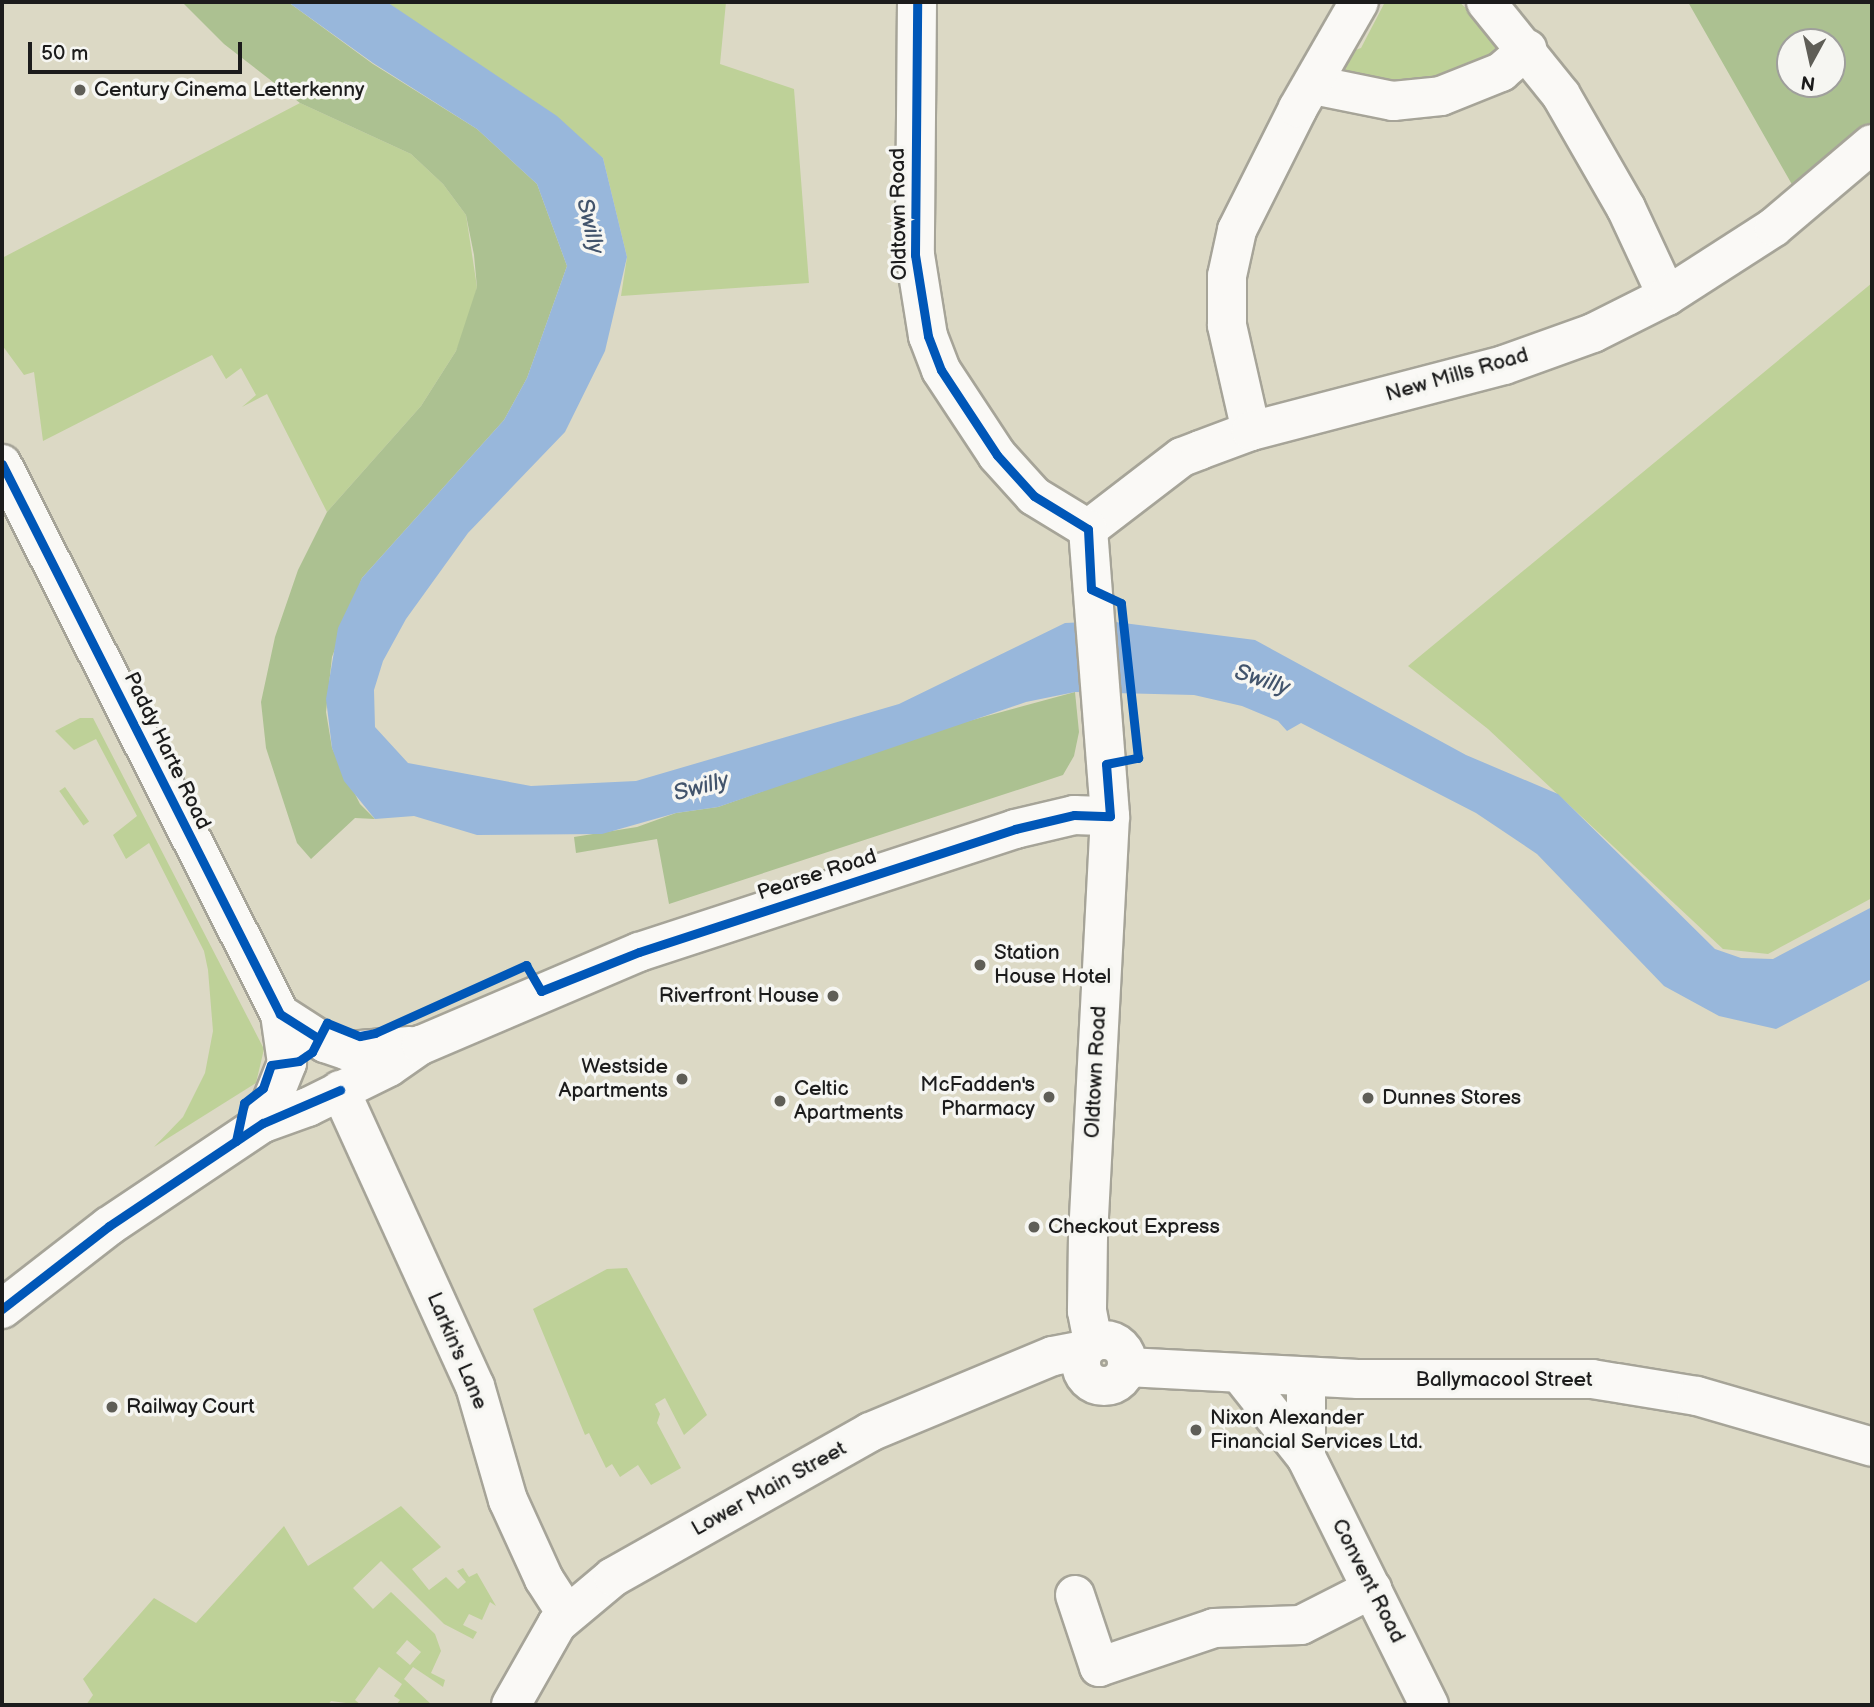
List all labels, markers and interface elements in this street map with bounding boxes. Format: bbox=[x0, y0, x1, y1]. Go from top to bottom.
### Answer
scale bar bbox=[32, 28, 245, 72]
north arrow bbox=[1776, 28, 1846, 98]
text: 50 m bbox=[41, 41, 88, 66]
text: N bbox=[1800, 70, 1817, 95]
place label: Century Cinema Letterkenny bbox=[94, 77, 366, 103]
marker: Century Cinema Letterkenny bbox=[72, 82, 88, 98]
street label: Oldtown Road bbox=[885, 148, 913, 280]
water label: Swilly bbox=[570, 196, 610, 256]
street label: New Mills Road bbox=[1383, 343, 1531, 407]
water label: Swilly bbox=[1231, 658, 1293, 702]
street label: Paddy Harte Road bbox=[118, 668, 216, 834]
water label: Swilly bbox=[670, 766, 732, 808]
street label: Pearse Road bbox=[754, 844, 880, 906]
place label: Station House Hotel bbox=[994, 940, 1111, 990]
marker: Station House Hotel bbox=[972, 957, 988, 973]
place label: Riverfront House bbox=[659, 983, 819, 1009]
marker: Riverfront House bbox=[825, 988, 841, 1004]
street label: Oldtown Road bbox=[1080, 1005, 1112, 1139]
place label: Westside Apartments bbox=[559, 1054, 668, 1104]
marker: Westside Apartments bbox=[674, 1071, 690, 1087]
place label: McFadden's Pharmacy bbox=[920, 1072, 1035, 1122]
place label: Celtic Apartments bbox=[794, 1076, 903, 1126]
place label: Dunnes Stores bbox=[1382, 1085, 1522, 1111]
marker: McFadden's Pharmacy bbox=[1041, 1089, 1057, 1105]
marker: Dunnes Stores bbox=[1360, 1090, 1376, 1106]
marker: Celtic Apartments bbox=[772, 1093, 788, 1109]
place label: Checkout Express bbox=[1048, 1214, 1220, 1240]
marker: Checkout Express bbox=[1026, 1219, 1042, 1235]
street label: Larkin's Lane bbox=[421, 1289, 493, 1413]
street label: Ballymacool Street bbox=[1415, 1367, 1593, 1393]
place label: Railway Court bbox=[126, 1394, 256, 1420]
marker: Railway Court bbox=[104, 1399, 120, 1415]
place label: Nixon Alexander Financial Services Ltd. bbox=[1210, 1405, 1423, 1455]
marker: Nixon Alexander Financial Services Ltd. bbox=[1188, 1422, 1204, 1438]
street label: Lower Main Street bbox=[687, 1436, 851, 1542]
street label: Convent Road bbox=[1326, 1515, 1410, 1647]

